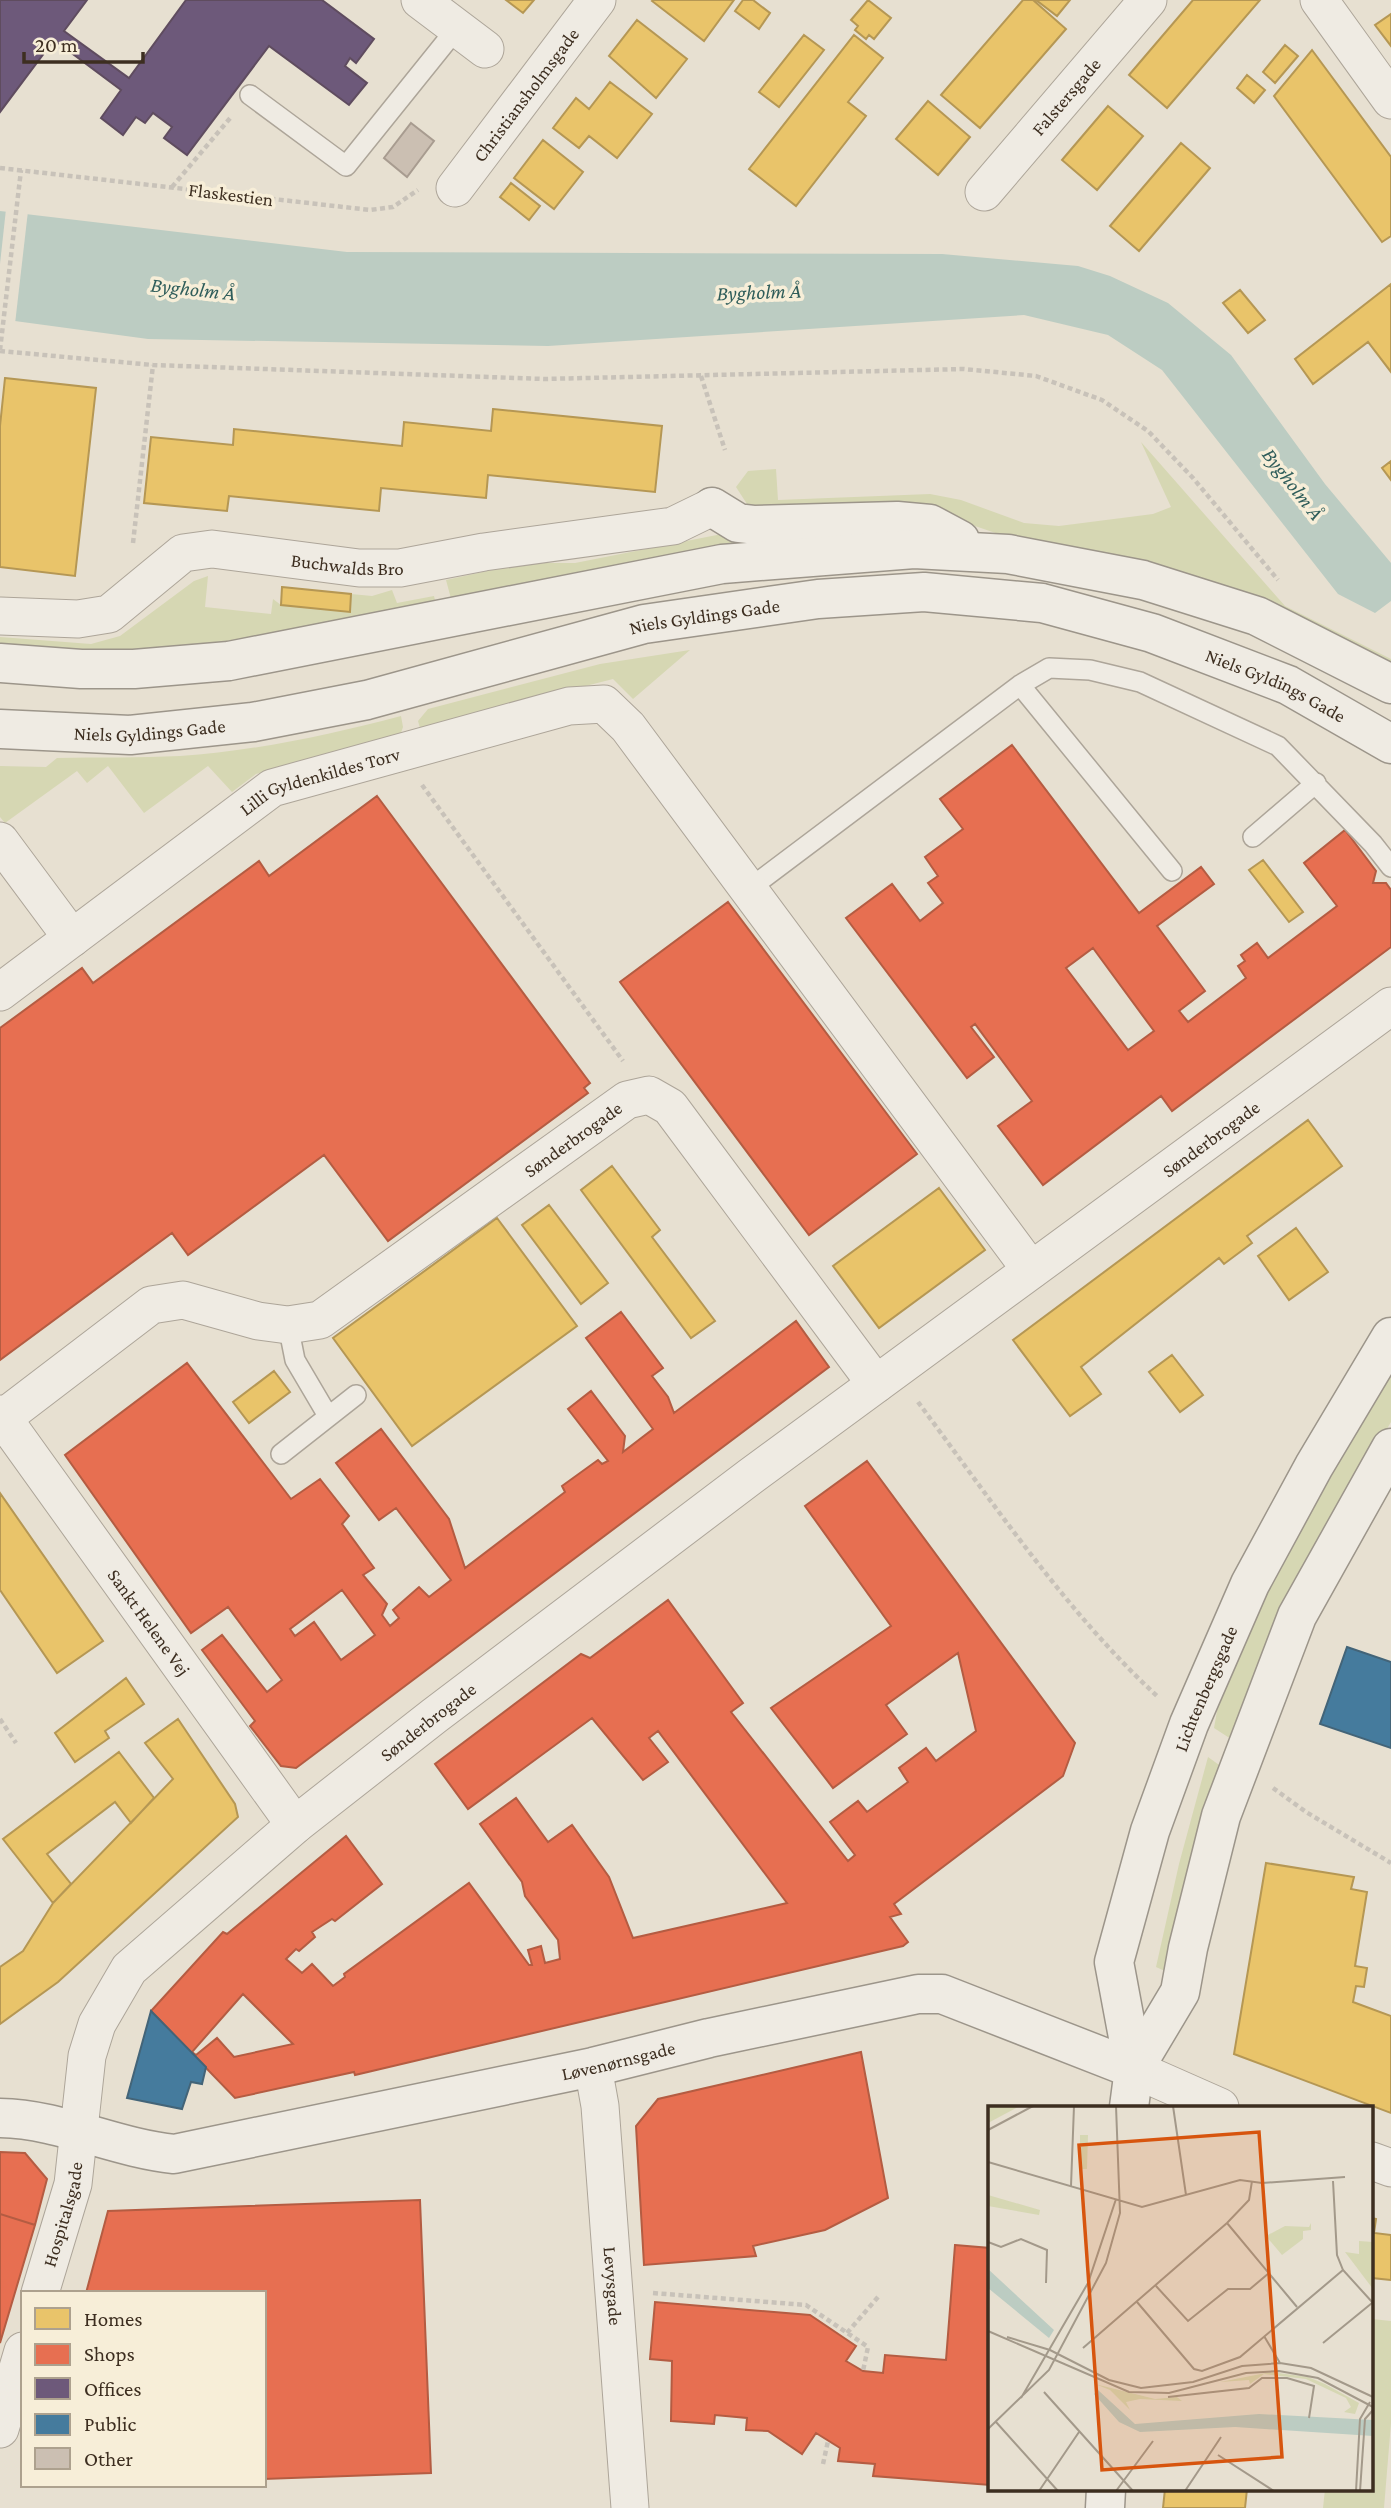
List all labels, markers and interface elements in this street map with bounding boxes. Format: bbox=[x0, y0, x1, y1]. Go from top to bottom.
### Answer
scale bar bbox=[24, 21, 144, 65]
street label: Christiansholmsgade bbox=[469, 24, 583, 166]
text: 20 m bbox=[35, 33, 78, 57]
street label: Falstersgade bbox=[1027, 54, 1105, 139]
street label: Flaskestien bbox=[187, 179, 275, 210]
water label: Bygholm Å bbox=[149, 273, 237, 305]
water label: Bygholm Å bbox=[716, 279, 802, 305]
water label: Bygholm Å bbox=[1257, 443, 1329, 525]
street label: Buchwalds Bro bbox=[290, 549, 404, 579]
street label: Niels Gyldings Gade bbox=[627, 595, 781, 639]
street label: Niels Gyldings Gade bbox=[1203, 644, 1349, 727]
street label: Niels Gyldings Gade bbox=[73, 715, 226, 746]
street label: Lilli Gyldenkildes Torv bbox=[236, 743, 403, 820]
street label: Sønderbrogade bbox=[1158, 1096, 1264, 1182]
street label: Sønderbrogade bbox=[520, 1097, 626, 1181]
street label: Sankt Helene Vej bbox=[104, 1565, 194, 1680]
street label: Lichtenbergsgade bbox=[1170, 1622, 1242, 1754]
street label: Sønderbrogade bbox=[376, 1678, 480, 1765]
street label: Løvenørnsgade bbox=[560, 2037, 677, 2084]
inset map bbox=[988, 2106, 1374, 2490]
street label: Hospitalsgade bbox=[39, 2161, 86, 2269]
street label: Levysgade bbox=[600, 2246, 626, 2326]
legend bbox=[21, 2291, 266, 2487]
text: Homes bbox=[84, 2307, 143, 2331]
text: Shops bbox=[84, 2342, 135, 2366]
text: Offices bbox=[84, 2377, 142, 2401]
text: Public bbox=[84, 2412, 136, 2436]
text: Other bbox=[84, 2447, 134, 2471]

